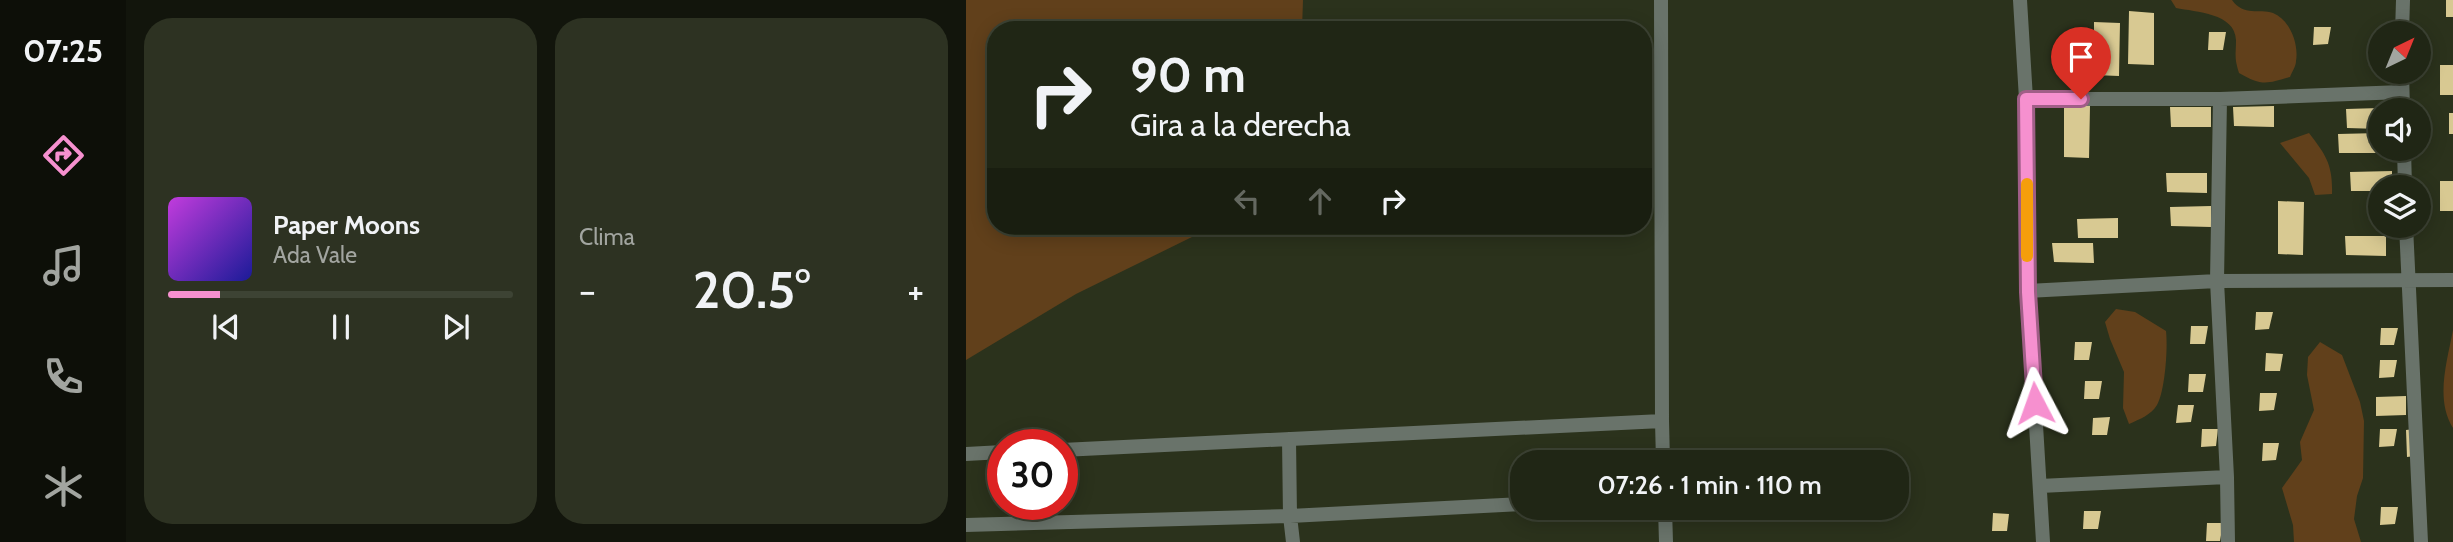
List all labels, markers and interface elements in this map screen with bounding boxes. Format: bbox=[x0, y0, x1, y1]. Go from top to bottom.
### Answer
north arrow bbox=[2368, 21, 2431, 84]
map controls bbox=[2368, 21, 2431, 238]
pin bbox=[2051, 27, 2111, 99]
text: 07:25 bbox=[23, 31, 103, 70]
icon: arrive bbox=[2062, 38, 2100, 76]
text: 90 m bbox=[1130, 45, 1246, 104]
icon: right bbox=[1015, 49, 1106, 140]
button: sound bbox=[2368, 98, 2431, 161]
text: Gira a la derecha bbox=[1130, 105, 1351, 144]
icon: directions bbox=[39, 131, 88, 180]
button: layers bbox=[2368, 175, 2431, 238]
icon: left bbox=[1228, 182, 1266, 220]
icon: ahead bbox=[1301, 182, 1339, 220]
icon: right bbox=[1374, 182, 1412, 220]
text: Paper Moons bbox=[273, 209, 420, 241]
text: Clima bbox=[579, 223, 635, 251]
icon: music bbox=[39, 241, 88, 290]
text: Ada Vale bbox=[273, 241, 357, 269]
text: 20.5° bbox=[693, 258, 810, 321]
text: − bbox=[579, 267, 596, 314]
text: + bbox=[907, 267, 924, 314]
icon: previous bbox=[207, 308, 245, 346]
icon: pause bbox=[322, 308, 360, 346]
icon: next bbox=[437, 308, 475, 346]
icon: phone bbox=[39, 352, 88, 401]
position arrow bbox=[1998, 366, 2072, 440]
speed limit sign: 30 bbox=[987, 429, 1078, 520]
icon: climate bbox=[39, 462, 88, 511]
text: 07:26 · 1 min · 110 m bbox=[1597, 469, 1822, 501]

